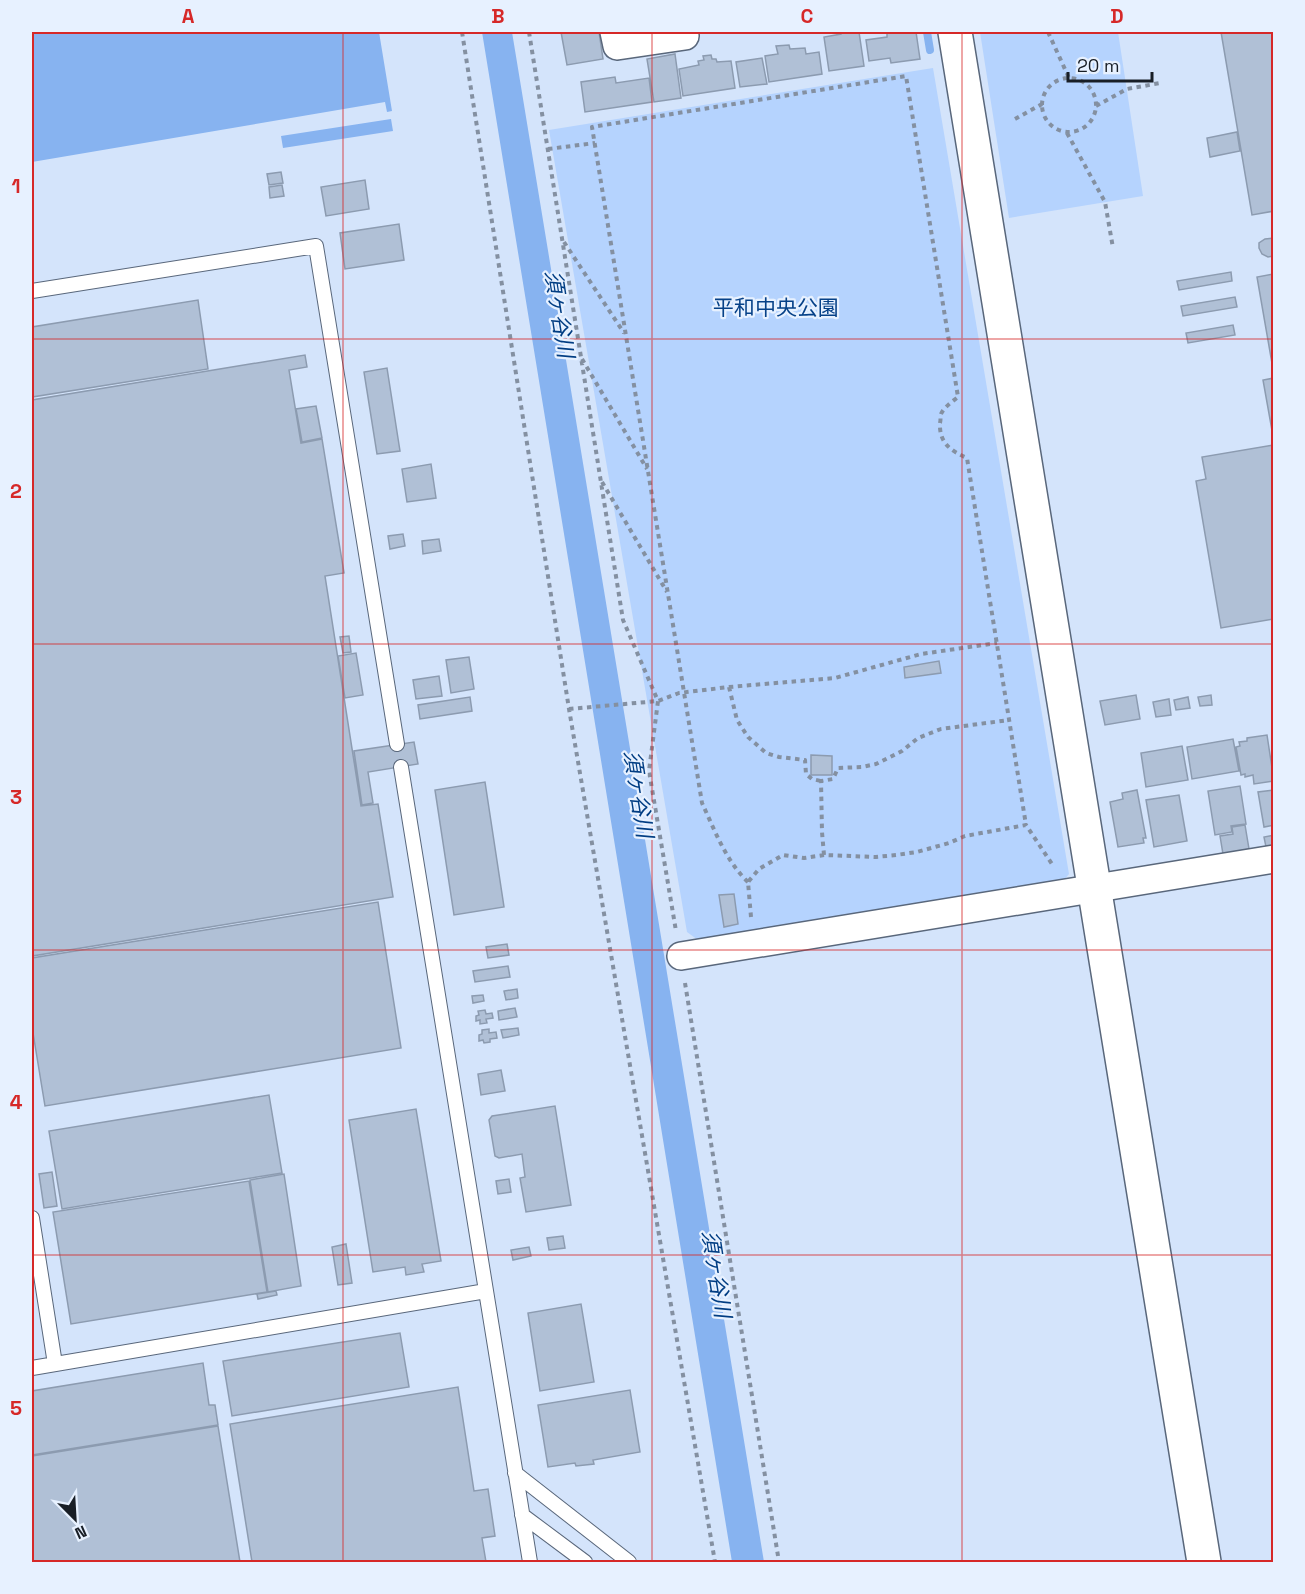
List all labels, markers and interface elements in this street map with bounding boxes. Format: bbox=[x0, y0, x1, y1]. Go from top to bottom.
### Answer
text: A bbox=[182, 3, 195, 29]
text: B bbox=[491, 3, 505, 29]
text: C bbox=[801, 3, 814, 29]
text: D bbox=[1110, 3, 1124, 29]
scale bar bbox=[1068, 45, 1152, 83]
text: 20 m bbox=[1077, 54, 1120, 77]
text: 1 bbox=[11, 173, 21, 199]
water label: 須ヶ谷川 bbox=[539, 268, 581, 362]
park label: 平和中央公園 bbox=[713, 294, 839, 321]
text: 2 bbox=[10, 478, 22, 504]
water label: 須ヶ谷川 bbox=[618, 748, 660, 842]
text: 3 bbox=[10, 784, 22, 810]
text: 4 bbox=[10, 1089, 23, 1115]
water label: 須ヶ谷川 bbox=[696, 1228, 738, 1322]
text: 5 bbox=[10, 1395, 22, 1421]
north arrow bbox=[45, 1489, 105, 1549]
text: N bbox=[72, 1520, 90, 1544]

